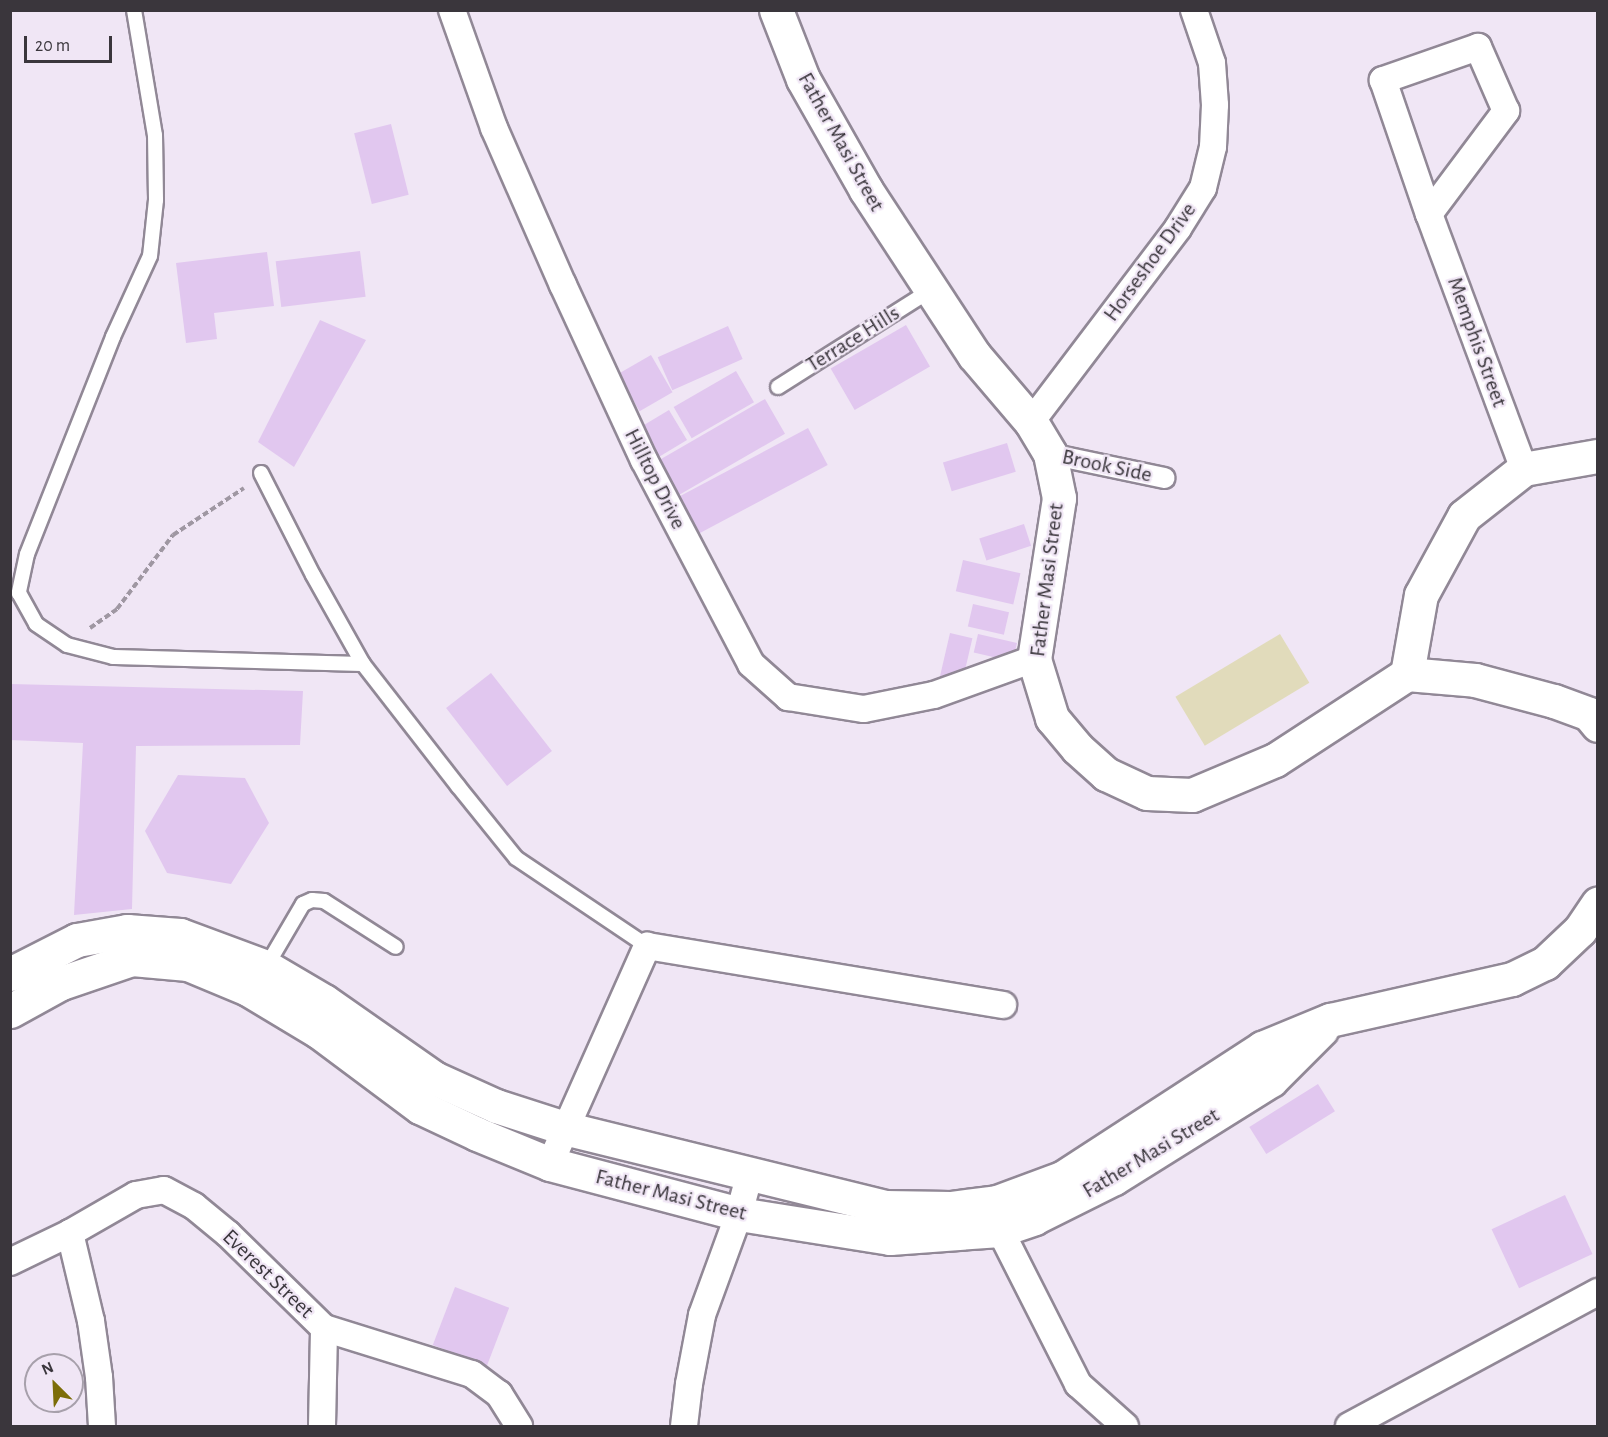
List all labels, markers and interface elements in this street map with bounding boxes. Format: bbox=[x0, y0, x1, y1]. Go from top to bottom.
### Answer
scale bar bbox=[27, 24, 116, 62]
text: 20 m bbox=[35, 37, 70, 55]
street label: Father Masi Street bbox=[792, 68, 890, 216]
street label: Horseshoe Drive bbox=[1098, 197, 1202, 327]
street label: Memphis Street bbox=[1441, 274, 1513, 410]
street label: Terrace Hills bbox=[801, 300, 905, 378]
street label: Hilltop Drive bbox=[618, 424, 692, 534]
street label: Brook Side bbox=[1060, 444, 1154, 488]
street label: Father Masi Street bbox=[1024, 502, 1070, 658]
street label: Father Masi Street bbox=[1078, 1102, 1224, 1204]
street label: Father Masi Street bbox=[593, 1163, 749, 1227]
street label: Everest Street bbox=[217, 1224, 319, 1324]
north arrow bbox=[24, 1353, 84, 1413]
text: N bbox=[39, 1359, 56, 1378]

